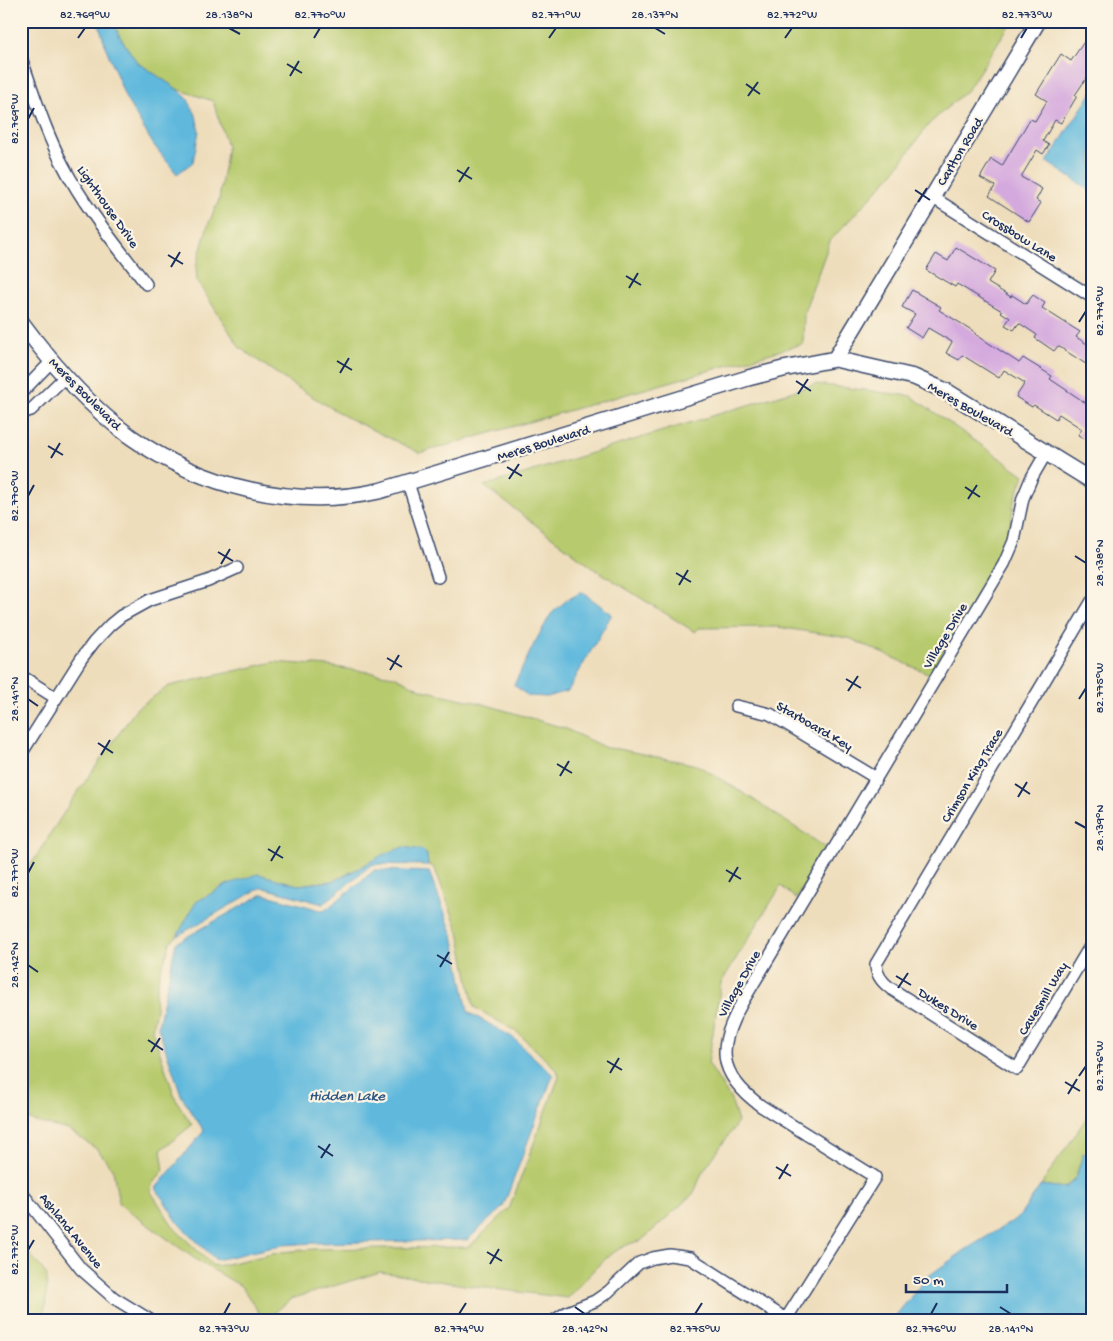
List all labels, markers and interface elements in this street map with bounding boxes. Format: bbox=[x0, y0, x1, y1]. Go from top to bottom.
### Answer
text: 82.769°W bbox=[60, 9, 110, 23]
text: 28.138°N bbox=[205, 9, 253, 23]
text: 82.770°W bbox=[294, 9, 346, 23]
text: 82.771°W bbox=[531, 9, 581, 23]
text: 28.137°N bbox=[632, 9, 679, 23]
text: 82.772°W bbox=[767, 9, 817, 23]
text: 82.773°W bbox=[1002, 9, 1052, 23]
text: 82.769°W bbox=[9, 94, 23, 144]
street label: Carlton Road bbox=[934, 113, 989, 190]
street label: Lighthouse Drive bbox=[72, 163, 142, 253]
street label: Crossbow Lane bbox=[978, 207, 1060, 267]
text: 82.774°W bbox=[1094, 286, 1108, 336]
street label: Meres Boulevard bbox=[44, 355, 125, 436]
street label: Meres Boulevard bbox=[924, 379, 1017, 442]
street label: Meres Boulevard bbox=[495, 422, 594, 467]
text: 82.770°W bbox=[9, 470, 23, 522]
text: 28.138°N bbox=[1094, 539, 1108, 587]
street label: Village Drive bbox=[919, 600, 973, 673]
text: 82.775°W bbox=[1094, 663, 1108, 713]
text: 28.141°N bbox=[9, 676, 23, 721]
street label: Starboard Key bbox=[772, 698, 855, 756]
street label: Crimson King Trace bbox=[938, 726, 1008, 826]
text: 28.139°N bbox=[1094, 805, 1108, 851]
text: 82.771°W bbox=[9, 848, 23, 898]
text: 28.142°N bbox=[9, 942, 23, 988]
street label: Village Drive bbox=[714, 947, 766, 1021]
street label: Cavesmill Way bbox=[1015, 959, 1073, 1039]
street label: Dukes Drive bbox=[913, 984, 982, 1036]
text: 82.776°W bbox=[1094, 1041, 1108, 1091]
water label: Hidden Lake bbox=[309, 1088, 386, 1106]
street label: Ashland Avenue bbox=[34, 1190, 106, 1273]
text: 82.772°W bbox=[9, 1225, 23, 1275]
scale bar bbox=[906, 1261, 1007, 1293]
text: 50 m bbox=[913, 1272, 944, 1290]
text: 82.773°W bbox=[199, 1323, 249, 1337]
text: 82.774°W bbox=[434, 1323, 484, 1337]
text: 28.142°N bbox=[562, 1323, 608, 1337]
text: 82.775°W bbox=[670, 1323, 720, 1337]
text: 82.776°W bbox=[906, 1323, 956, 1337]
text: 28.141°N bbox=[989, 1323, 1034, 1337]

